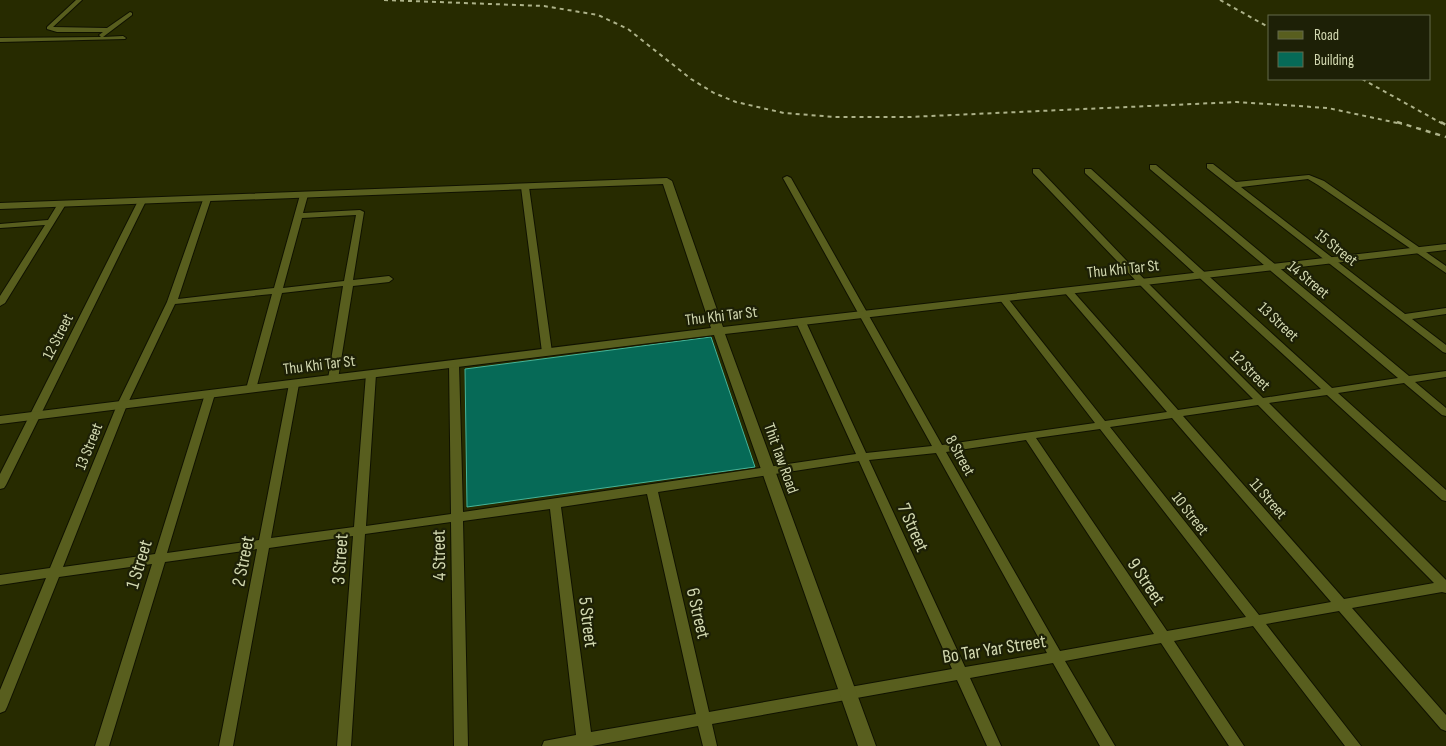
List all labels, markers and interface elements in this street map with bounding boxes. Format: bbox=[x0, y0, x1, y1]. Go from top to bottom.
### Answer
legend bbox=[1268, 15, 1431, 80]
text: Road bbox=[1314, 26, 1339, 45]
text: Building bbox=[1314, 51, 1354, 70]
street label: 15 Street bbox=[1311, 226, 1361, 271]
street label: Thu Khi Tar St bbox=[1086, 256, 1160, 283]
street label: 14 Street bbox=[1283, 257, 1333, 303]
street label: 13 Street bbox=[1254, 299, 1302, 346]
street label: Thu Khi Tar St bbox=[684, 303, 758, 330]
street label: 12 Street bbox=[39, 311, 78, 363]
street label: 12 Street bbox=[1226, 347, 1274, 395]
street label: Thu Khi Tar St bbox=[282, 352, 356, 379]
street label: 13 Street bbox=[71, 420, 107, 473]
street label: Thit Taw Road bbox=[759, 421, 802, 496]
street label: 8 Street bbox=[941, 432, 979, 479]
street label: 11 Street bbox=[1245, 475, 1291, 523]
street label: 10 Street bbox=[1167, 489, 1212, 539]
street label: 7 Street bbox=[892, 500, 934, 556]
street label: 4 Street bbox=[428, 529, 451, 581]
street label: 3 Street bbox=[327, 533, 354, 585]
street label: 2 Street bbox=[227, 534, 260, 588]
street label: 1 Street bbox=[121, 537, 158, 592]
street label: 9 Street bbox=[1122, 554, 1170, 610]
street label: 6 Street bbox=[681, 586, 715, 641]
street label: 5 Street bbox=[573, 596, 602, 649]
street label: Bo Tar Yar Street bbox=[941, 630, 1048, 669]

